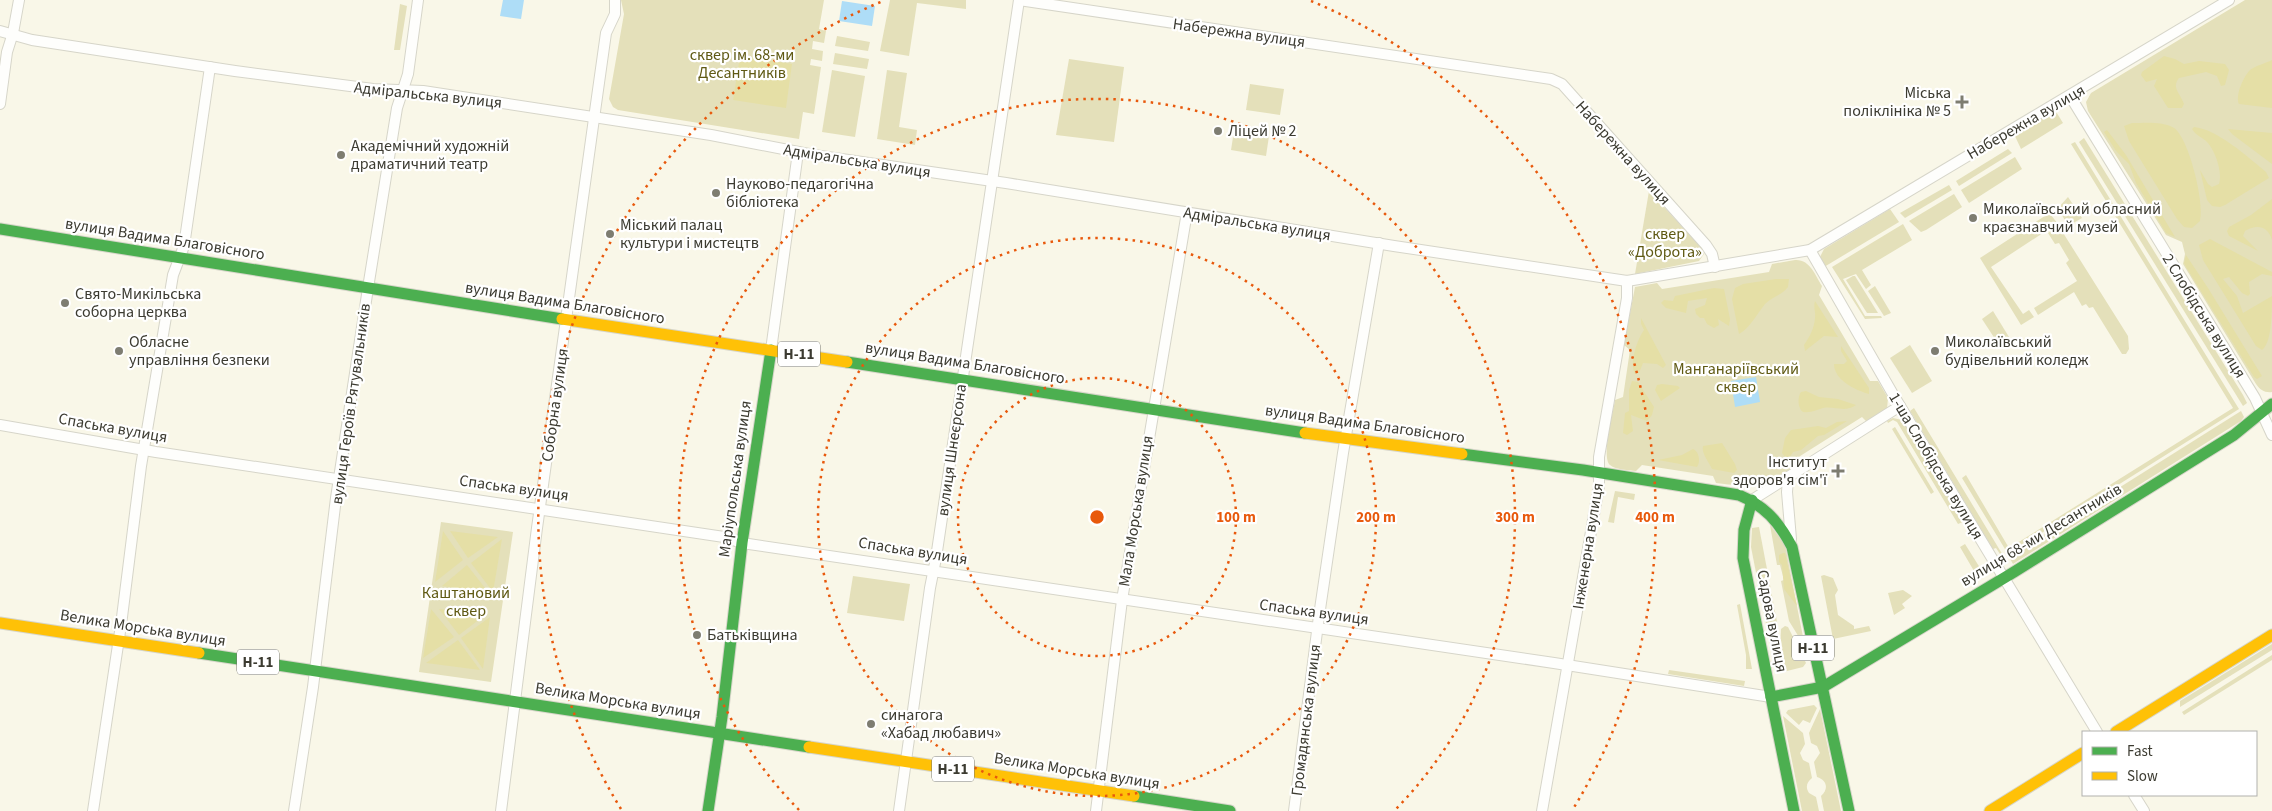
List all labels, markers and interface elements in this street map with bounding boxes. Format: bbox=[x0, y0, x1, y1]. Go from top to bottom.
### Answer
street label: Набережна вулиця bbox=[1171, 13, 1307, 53]
park label: сквер ім. 68-ми Десантників bbox=[690, 44, 794, 84]
street label: Адміральська вулиця bbox=[353, 76, 503, 114]
street label: Набережна вулиця bbox=[1963, 79, 2089, 165]
place label: Міська поліклініка № 5 bbox=[1843, 82, 1951, 122]
marker: Міська поліклініка № 5 bbox=[1955, 95, 1969, 109]
street label: Набережна вулиця bbox=[1570, 96, 1676, 210]
place label: Ліцей № 2 bbox=[1228, 120, 1297, 142]
marker: Ліцей № 2 bbox=[1212, 125, 1224, 137]
place label: Академічний художній драматичний театр bbox=[351, 135, 509, 175]
street label: Адміральська вулиця bbox=[782, 138, 932, 184]
marker: Академічний художній драматичний театр bbox=[335, 149, 347, 161]
place label: Науково-педагогічна бібліотека bbox=[726, 173, 874, 213]
marker: Науково-педагогічна бібліотека bbox=[710, 187, 722, 199]
place label: Миколаївський обласний краєзнавчий музей bbox=[1983, 198, 2161, 238]
street label: Адміральська вулиця bbox=[1182, 201, 1332, 247]
street label: вулиця Вадима Благовісного bbox=[64, 212, 266, 266]
marker: Миколаївський обласний краєзнавчий музей bbox=[1967, 212, 1979, 224]
place label: Міський палац культури і мистецтв bbox=[620, 214, 759, 254]
park label: сквер «Доброта» bbox=[1628, 223, 1702, 263]
marker: Міський палац культури і мистецтв bbox=[604, 228, 616, 240]
street label: 2 Слобідська вулиця bbox=[2157, 250, 2251, 382]
street label: вулиця Вадима Благовісного bbox=[464, 276, 666, 330]
place label: Свято-Микільська соборна церква bbox=[75, 283, 201, 323]
marker: Свято-Микільська соборна церква bbox=[59, 297, 71, 309]
street label: вулиця Героїв Рятувальників bbox=[326, 302, 376, 506]
place label: Обласне управління безпеки bbox=[129, 331, 270, 371]
place label: Миколаївський будівельний коледж bbox=[1945, 331, 2088, 371]
street label: вулиця Вадима Благовісного bbox=[864, 336, 1066, 390]
road number: Н-11 bbox=[778, 342, 820, 366]
marker: Обласне управління безпеки bbox=[113, 345, 125, 357]
marker: Миколаївський будівельний коледж bbox=[1929, 345, 1941, 357]
street label: Соборна вулиця bbox=[536, 347, 574, 463]
park label: Манганаріївський сквер bbox=[1673, 358, 1799, 398]
street label: вулиця Шнеєрсона bbox=[932, 383, 972, 517]
street label: 1-ша Слобідська вулиця bbox=[1883, 388, 1989, 544]
street label: Маріупольська вулиця bbox=[713, 399, 757, 559]
street label: вулиця Вадима Благовісного bbox=[1264, 399, 1466, 449]
street label: Спаська вулиця bbox=[57, 408, 169, 448]
street label: Мала Морська вулиця bbox=[1113, 434, 1159, 588]
place label: Інститут здоров'я сім'ї bbox=[1733, 451, 1828, 491]
marker: Інститут здоров'я сім'ї bbox=[1831, 464, 1845, 478]
street label: Спаська вулиця bbox=[458, 469, 570, 507]
street label: вулиця 68-ми Десантників bbox=[1956, 478, 2126, 592]
street label: Інженерна вулиця bbox=[1567, 481, 1609, 611]
text: 100 m bbox=[1216, 507, 1256, 528]
text: 200 m bbox=[1356, 507, 1396, 528]
text: 300 m bbox=[1495, 507, 1535, 528]
text: 400 m bbox=[1635, 507, 1675, 528]
centre of rings bbox=[1088, 508, 1106, 526]
street label: Спаська вулиця bbox=[857, 532, 969, 570]
street label: Садова вулиця bbox=[1751, 568, 1793, 674]
park label: Каштановий сквер bbox=[422, 582, 510, 622]
street label: Спаська вулиця bbox=[1258, 593, 1370, 631]
street label: Велика Морська вулиця bbox=[59, 604, 227, 652]
place label: Батьківщина bbox=[707, 624, 798, 646]
marker: Батьківщина bbox=[691, 629, 703, 641]
road number: Н-11 bbox=[1792, 636, 1834, 660]
street label: Громадянська вулиця bbox=[1286, 643, 1326, 797]
road number: Н-11 bbox=[237, 650, 279, 674]
street label: Велика Морська вулиця bbox=[534, 677, 702, 725]
place label: синагога «Хабад любавич» bbox=[881, 704, 1001, 744]
marker: синагога «Хабад любавич» bbox=[865, 718, 877, 730]
legend bbox=[2082, 731, 2257, 796]
text: Fast bbox=[2127, 741, 2153, 762]
street label: Велика Морська вулиця bbox=[993, 747, 1161, 795]
road number: Н-11 bbox=[932, 756, 974, 782]
text: Slow bbox=[2127, 766, 2158, 787]

